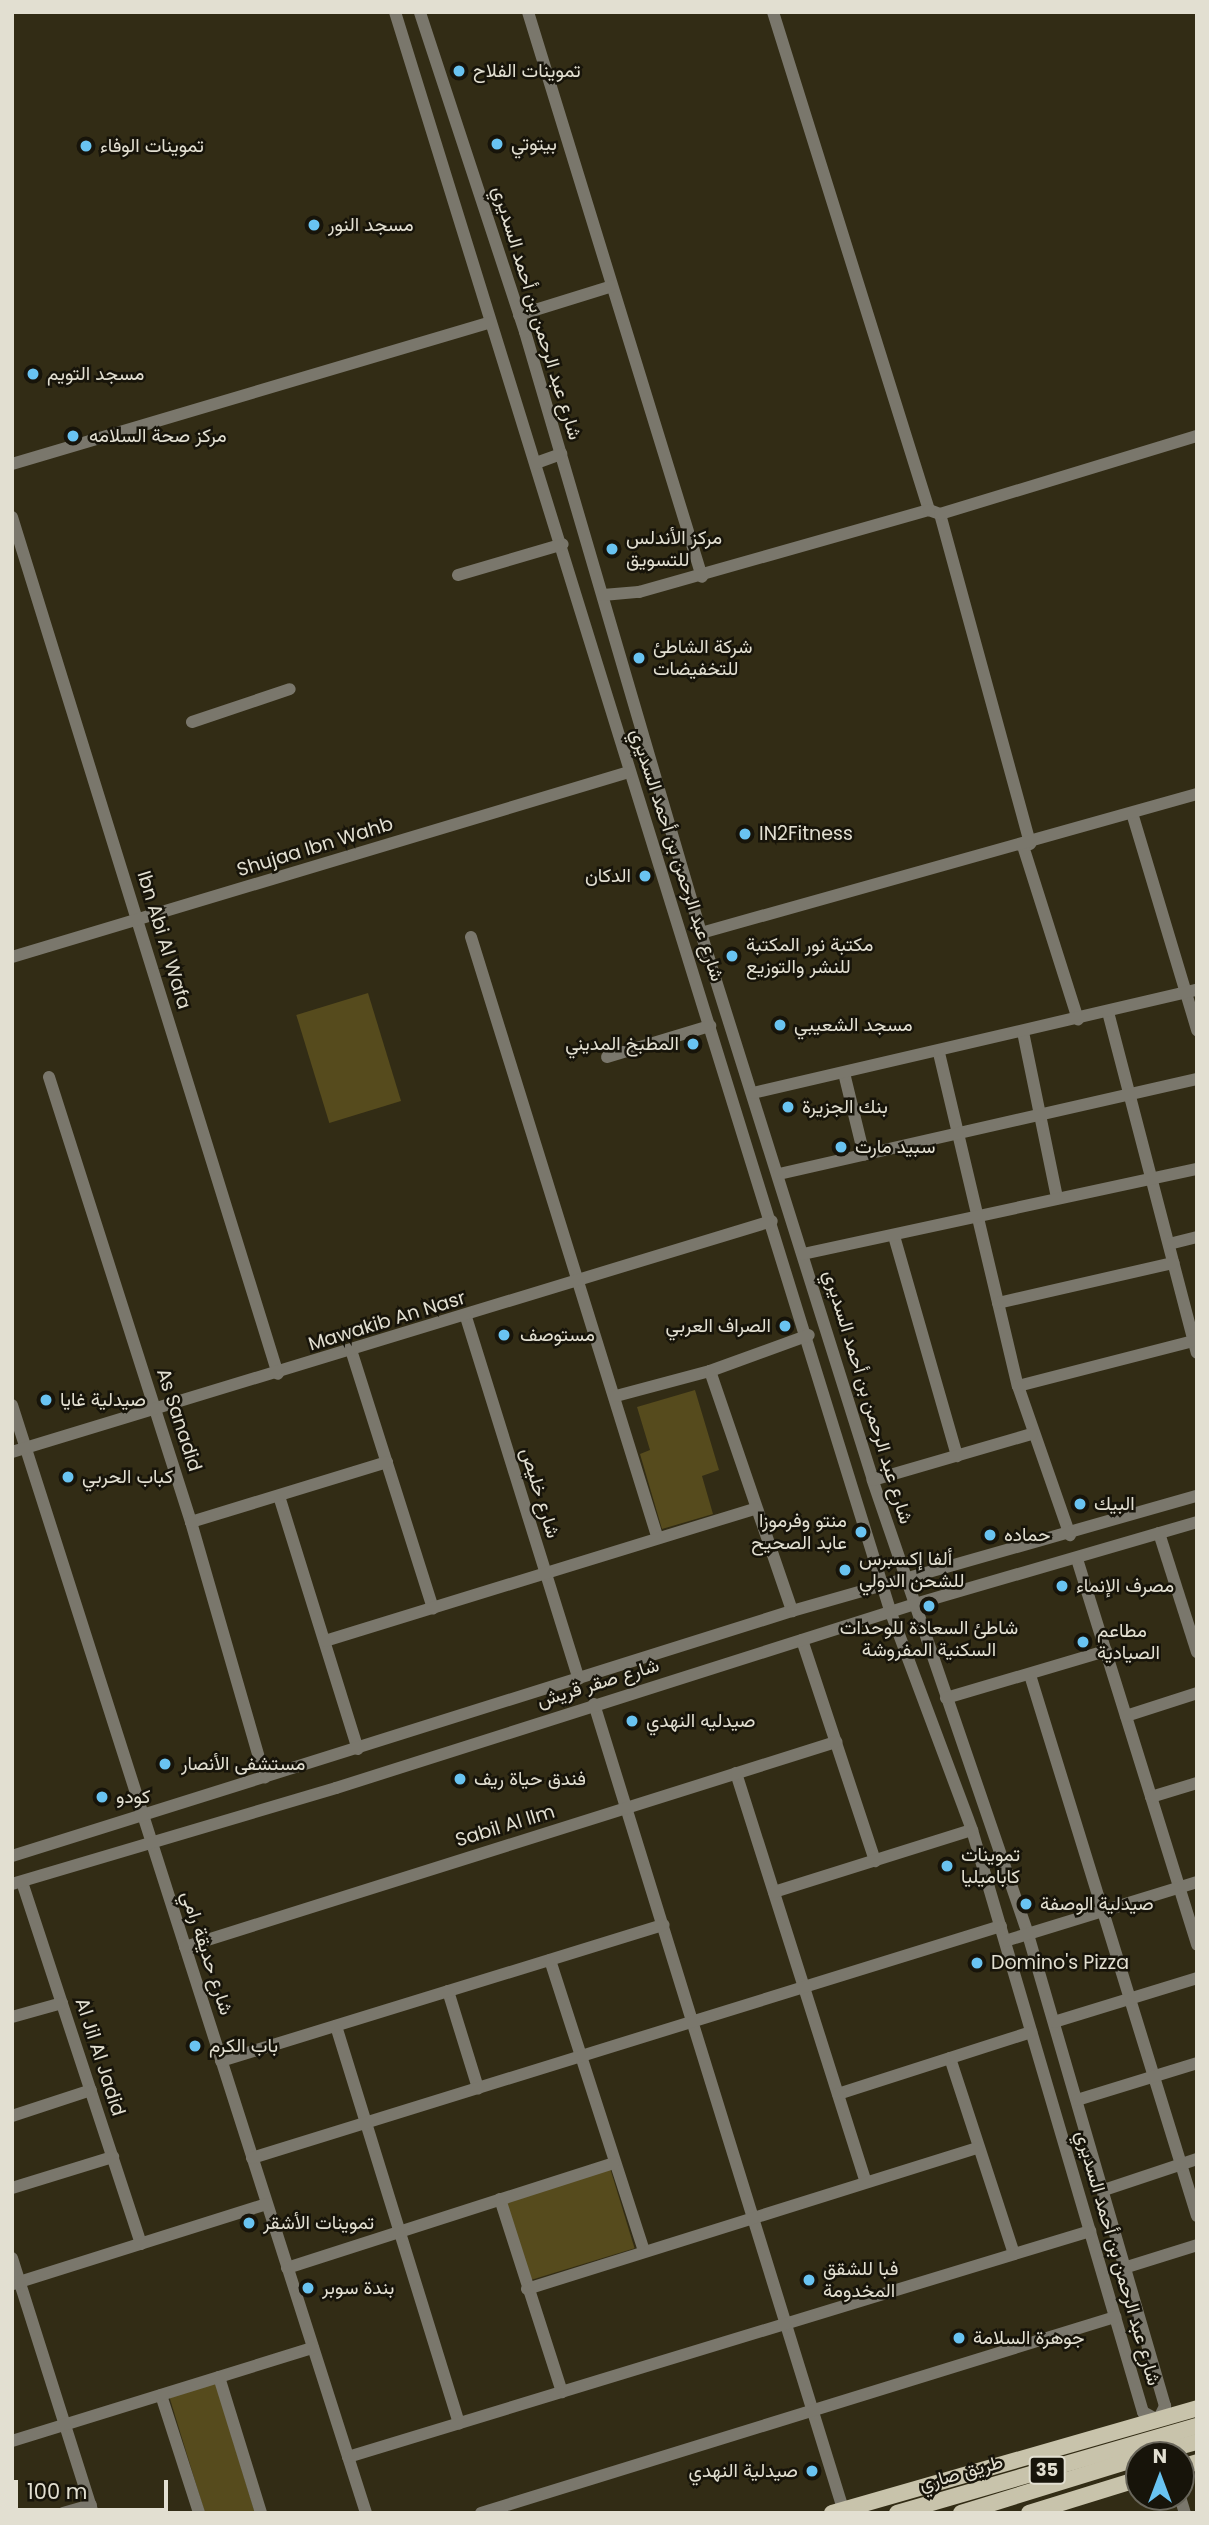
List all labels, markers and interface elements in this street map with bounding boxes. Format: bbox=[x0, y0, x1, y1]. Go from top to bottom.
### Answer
place label: تموينات الفلاح bbox=[473, 60, 581, 82]
marker: تموينات الفلاح bbox=[451, 63, 467, 79]
place label: بيتوتي bbox=[511, 133, 557, 155]
place label: تموينات الوفاء bbox=[100, 135, 204, 157]
marker: بيتوتي bbox=[489, 136, 505, 152]
marker: تموينات الوفاء bbox=[78, 138, 94, 154]
street label: شارع عبد الرحمن بن أحمد السديري bbox=[488, 183, 586, 443]
place label: مسجد النور bbox=[328, 214, 414, 236]
marker: مسجد النور bbox=[306, 217, 322, 233]
place label: مسجد التويم bbox=[47, 363, 144, 385]
marker: مسجد التويم bbox=[25, 366, 41, 382]
place label: مركز صحة السلامه bbox=[89, 425, 227, 447]
marker: مركز صحة السلامه bbox=[63, 426, 83, 446]
place label: مركز الأندلس للتسويق bbox=[626, 527, 722, 571]
marker: مركز الأندلس للتسويق bbox=[604, 541, 620, 557]
place label: شركة الشاطئ للتخفيضات bbox=[653, 636, 753, 680]
marker: شركة الشاطئ للتخفيضات bbox=[631, 650, 647, 666]
street label: شارع عبد الرحمن بن أحمد السديري bbox=[625, 726, 729, 984]
street label: Shujaa Ibn Wahb bbox=[234, 812, 396, 882]
place label: IN2Fitness bbox=[759, 823, 853, 845]
marker: IN2Fitness bbox=[737, 826, 753, 842]
place label: الدكان bbox=[585, 865, 631, 887]
street label: Ibn Abi Al Wafa bbox=[132, 868, 196, 1012]
marker: الدكان bbox=[637, 868, 653, 884]
place label: مكتبة نور المكتبة للنشر والتوزيع bbox=[746, 934, 873, 978]
marker: مكتبة نور المكتبة للنشر والتوزيع bbox=[724, 948, 740, 964]
place label: مسجد الشعيبي bbox=[794, 1014, 913, 1036]
marker: مسجد الشعيبي bbox=[772, 1017, 788, 1033]
place label: المطبخ المديني bbox=[565, 1033, 679, 1055]
marker: المطبخ المديني bbox=[685, 1036, 701, 1052]
place label: بنك الجزيرة bbox=[802, 1096, 888, 1118]
marker: بنك الجزيرة bbox=[780, 1099, 796, 1115]
place label: سبيد مارت bbox=[855, 1136, 935, 1158]
marker: سبيد مارت bbox=[833, 1139, 849, 1155]
street label: شارع عبد الرحمن بن أحمد السديري bbox=[819, 1267, 917, 1527]
street label: Mawakib An Nasr bbox=[306, 1286, 468, 1356]
place label: الصراف العربي bbox=[665, 1315, 771, 1337]
marker: الصراف العربي bbox=[777, 1318, 793, 1334]
place label: مستوصف bbox=[520, 1324, 595, 1346]
marker: مستوصف bbox=[494, 1325, 514, 1345]
street label: As Sanadid bbox=[152, 1366, 206, 1474]
place label: صيدلية غايا bbox=[60, 1389, 146, 1411]
marker: صيدلية غايا bbox=[38, 1392, 54, 1408]
street label: شارع خليص bbox=[515, 1445, 565, 1541]
place label: كباب الحربي bbox=[82, 1466, 173, 1488]
marker: كباب الحربي bbox=[60, 1469, 76, 1485]
place label: البيك bbox=[1094, 1493, 1135, 1515]
marker: البيك bbox=[1072, 1496, 1088, 1512]
place label: منتو وفرموزا عابد الصحيح bbox=[751, 1510, 847, 1554]
marker: منتو وفرموزا عابد الصحيح bbox=[853, 1524, 869, 1540]
place label: حماده bbox=[1004, 1524, 1051, 1546]
marker: حماده bbox=[982, 1527, 998, 1543]
place label: ألفا إكسبرس للشحن الدولي bbox=[859, 1548, 965, 1592]
marker: ألفا إكسبرس للشحن الدولي bbox=[837, 1562, 853, 1578]
place label: مصرف الإنماء bbox=[1076, 1575, 1174, 1597]
marker: مصرف الإنماء bbox=[1054, 1578, 1070, 1594]
marker: شاطئ السعادة للوحدات السكنية المفروشة bbox=[921, 1598, 937, 1614]
place label: شاطئ السعادة للوحدات السكنية المفروشة bbox=[840, 1617, 1018, 1661]
place label: مطاعم الصيادية bbox=[1097, 1620, 1160, 1664]
marker: مطاعم الصيادية bbox=[1075, 1634, 1091, 1650]
street label: شارع صقر قريش bbox=[534, 1654, 662, 1712]
place label: صيدليه النهدي bbox=[646, 1710, 755, 1732]
marker: صيدليه النهدي bbox=[624, 1713, 640, 1729]
place label: مستشفى الأنصار bbox=[181, 1753, 305, 1775]
marker: مستشفى الأنصار bbox=[155, 1754, 175, 1774]
place label: فندق حياة ريف bbox=[474, 1768, 586, 1790]
marker: فندق حياة ريف bbox=[452, 1771, 468, 1787]
place label: كودو bbox=[116, 1786, 150, 1808]
marker: كودو bbox=[94, 1789, 110, 1805]
street label: Sabil Al llm bbox=[453, 1800, 557, 1852]
place label: تموينات كاباميليا bbox=[961, 1844, 1020, 1888]
marker: تموينات كاباميليا bbox=[939, 1858, 955, 1874]
street label: شارع حديقة رامي bbox=[176, 1888, 238, 2018]
place label: صيدلية الوصفة bbox=[1040, 1893, 1154, 1915]
marker: صيدلية الوصفة bbox=[1018, 1896, 1034, 1912]
place label: Domino's Pizza bbox=[991, 1952, 1129, 1974]
marker: Domino's Pizza bbox=[969, 1955, 985, 1971]
street label: Al Jil Al Jadid bbox=[70, 1995, 130, 2119]
place label: باب الكرم bbox=[209, 2035, 278, 2057]
marker: باب الكرم bbox=[187, 2038, 203, 2054]
street label: شارع عبد الرحمن بن أحمد السديري bbox=[1071, 2128, 1165, 2388]
place label: تموينات الأشقر bbox=[263, 2212, 374, 2234]
marker: تموينات الأشقر bbox=[241, 2215, 257, 2231]
place label: فبا للشقق المخدومة bbox=[823, 2258, 898, 2302]
marker: فبا للشقق المخدومة bbox=[801, 2272, 817, 2288]
place label: بندة سوبر bbox=[322, 2277, 394, 2299]
marker: بندة سوبر bbox=[300, 2280, 316, 2296]
place label: جوهرة السلامة bbox=[973, 2327, 1085, 2349]
marker: جوهرة السلامة bbox=[951, 2330, 967, 2346]
north arrow bbox=[1125, 2441, 1195, 2511]
text: N bbox=[1153, 2443, 1167, 2470]
street label: طريق صاري bbox=[916, 2450, 1006, 2496]
road number: 35 bbox=[1028, 2456, 1066, 2484]
place label: صيدلية النهدي bbox=[689, 2460, 798, 2482]
marker: صيدلية النهدي bbox=[804, 2463, 820, 2479]
scale bar bbox=[18, 2466, 172, 2510]
text: 100 m bbox=[27, 2477, 87, 2506]

